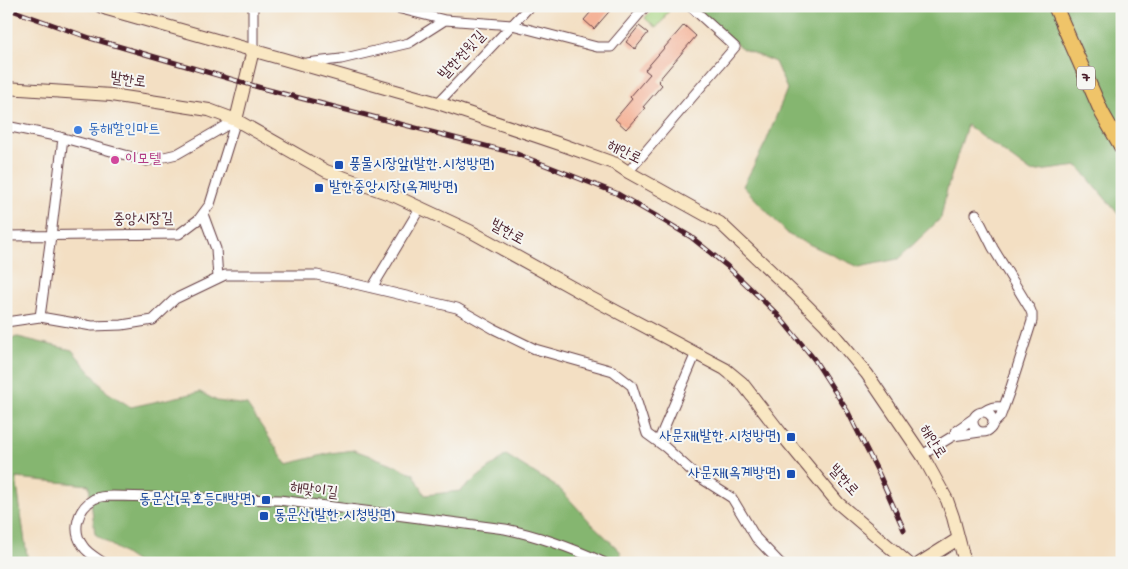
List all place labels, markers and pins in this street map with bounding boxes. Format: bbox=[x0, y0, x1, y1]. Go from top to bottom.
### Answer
place label: 동해할인마트 bbox=[88, 121, 160, 139]
marker: 동해할인마트 bbox=[72, 124, 84, 136]
place label: 이모텔 bbox=[125, 151, 161, 169]
marker: 이모텔 bbox=[109, 154, 121, 166]
place label: 풍물시장앞(발한.시청방면) bbox=[349, 156, 495, 174]
marker: 풍물시장앞(발한.시청방면) bbox=[333, 159, 345, 171]
place label: 발한중앙시장(옥계방면) bbox=[329, 179, 458, 197]
marker: 발한중앙시장(옥계방면) bbox=[313, 182, 325, 194]
place label: 사문재(발한.시청방면) bbox=[659, 428, 781, 446]
marker: 사문재(발한.시청방면) bbox=[785, 431, 797, 443]
place label: 사문재(옥계방면) bbox=[688, 465, 781, 483]
marker: 사문재(옥계방면) bbox=[785, 468, 797, 480]
place label: 동문산(묵호등대방면) bbox=[139, 491, 256, 509]
marker: 동문산(묵호등대방면) bbox=[260, 494, 272, 506]
place label: 동문산(발한.시청방면) bbox=[274, 507, 396, 525]
marker: 동문산(발한.시청방면) bbox=[258, 510, 270, 522]

